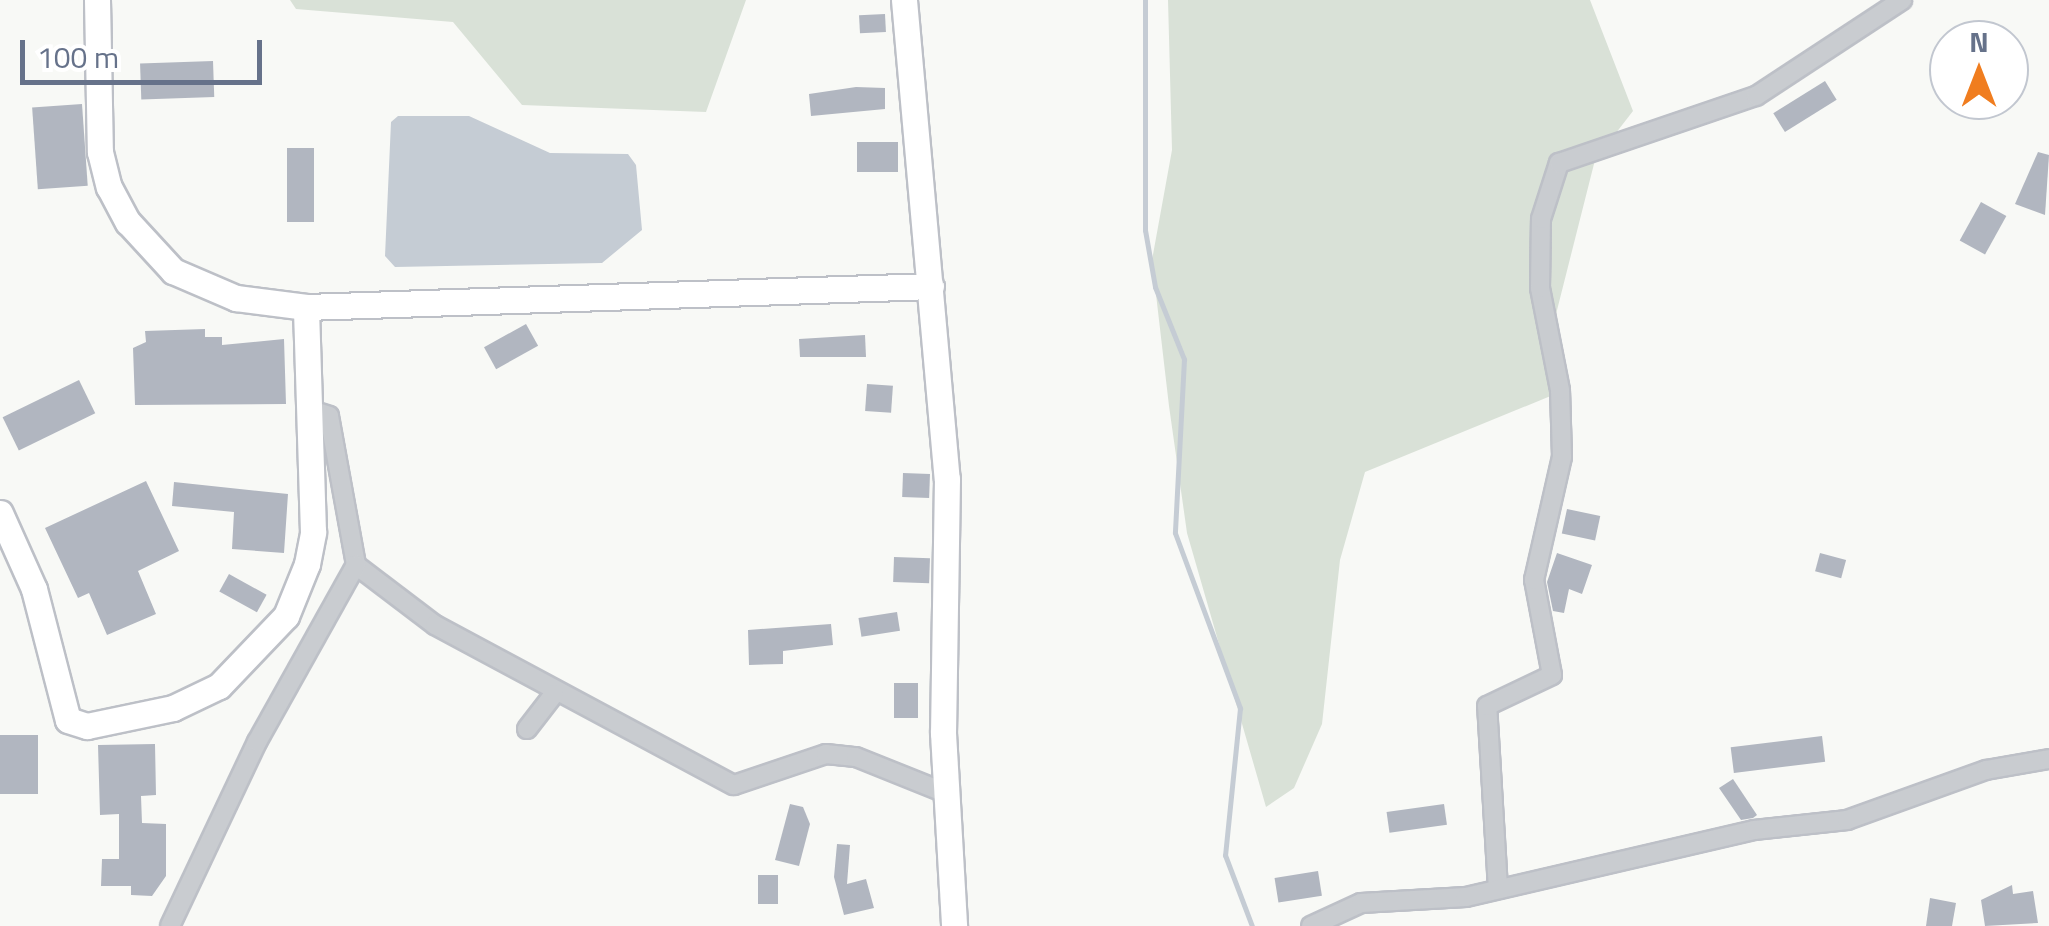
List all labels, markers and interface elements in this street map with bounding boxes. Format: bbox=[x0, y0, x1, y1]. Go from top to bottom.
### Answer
scale bar bbox=[25, 20, 268, 82]
north arrow bbox=[1929, 20, 2029, 120]
text: N bbox=[1969, 20, 1989, 63]
text: 100 m bbox=[37, 34, 119, 80]

